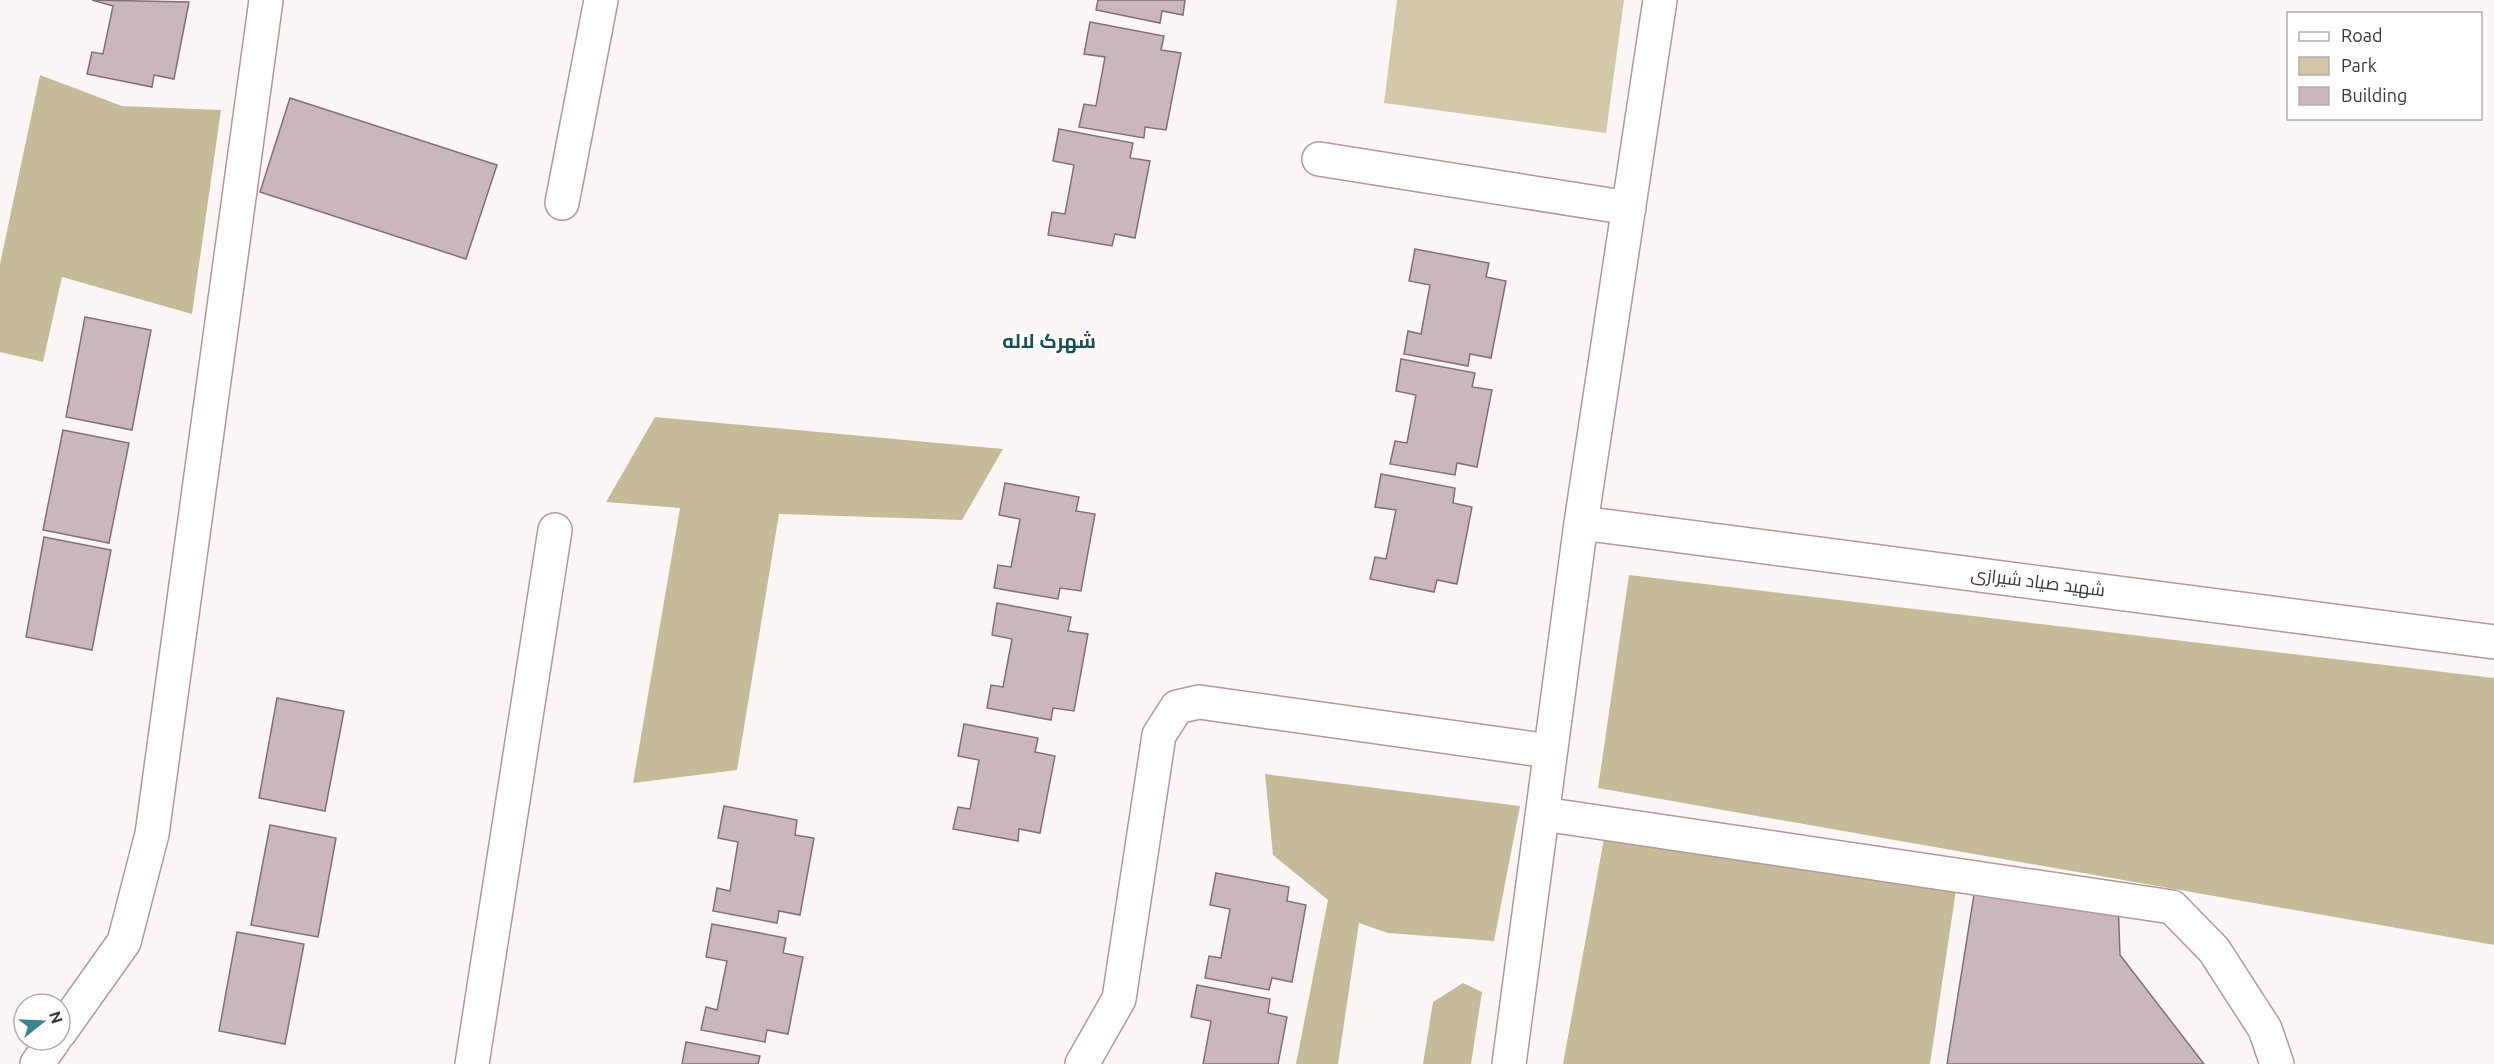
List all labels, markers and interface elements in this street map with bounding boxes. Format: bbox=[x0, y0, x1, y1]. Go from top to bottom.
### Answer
legend bbox=[2287, 12, 2482, 120]
text: Road bbox=[2341, 25, 2383, 45]
text: Park bbox=[2341, 55, 2377, 75]
text: Building bbox=[2341, 85, 2407, 105]
district label: شهرک لاله bbox=[1002, 329, 1096, 354]
street label: شهید صیاد شیرازی bbox=[1970, 563, 2106, 601]
north arrow bbox=[12, 992, 72, 1052]
text: N bbox=[46, 1009, 67, 1026]

